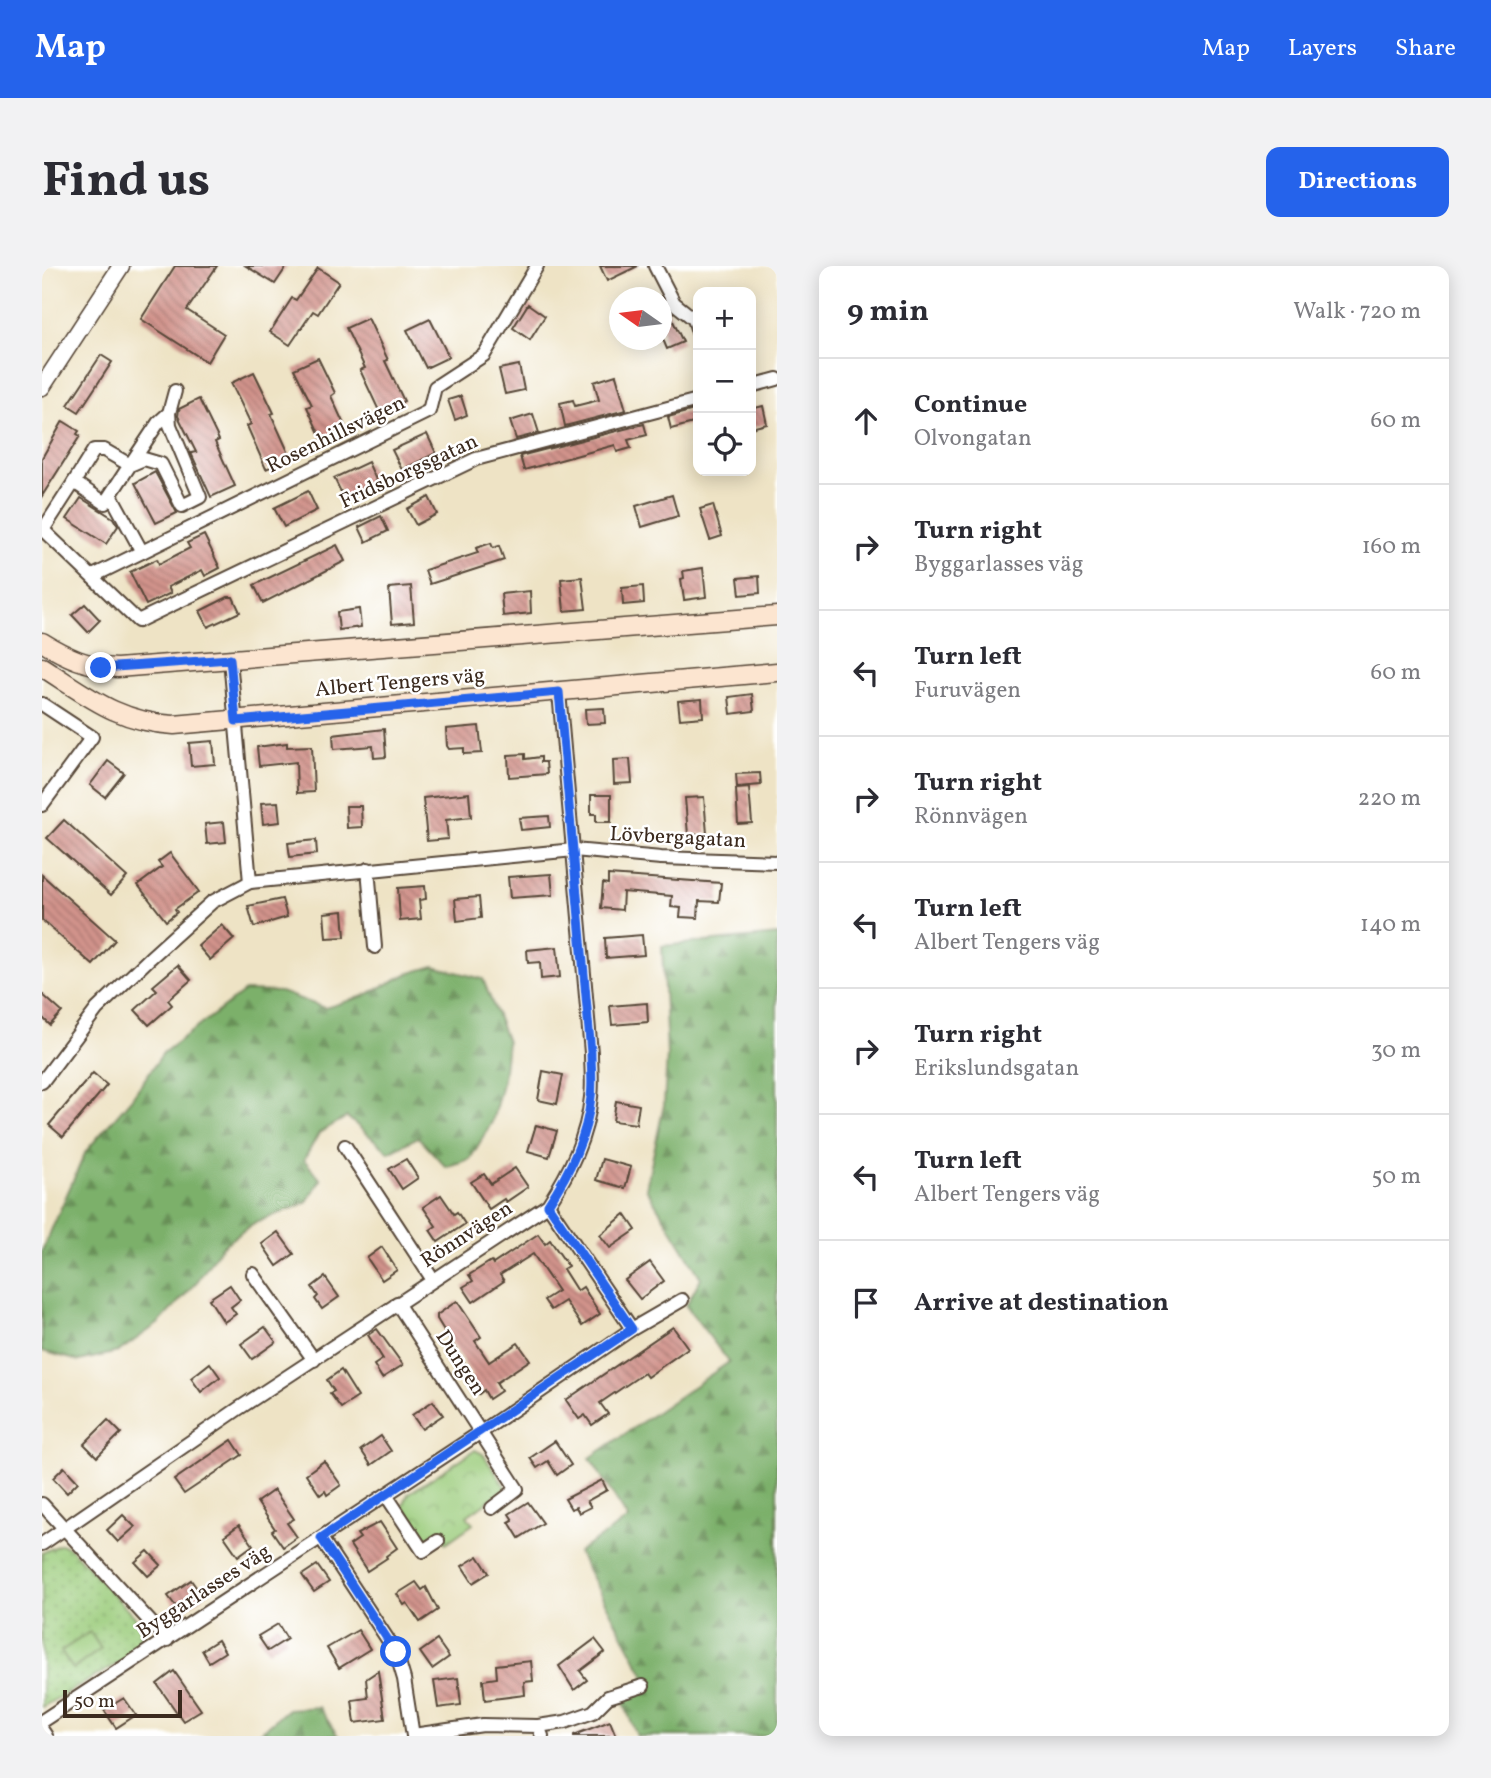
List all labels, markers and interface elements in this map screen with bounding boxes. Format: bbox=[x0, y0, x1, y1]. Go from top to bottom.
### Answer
text: Map bbox=[35, 26, 106, 72]
text: Map bbox=[1202, 32, 1250, 66]
text: Layers bbox=[1288, 32, 1357, 66]
text: Share bbox=[1395, 32, 1456, 66]
button: Directions bbox=[1266, 147, 1449, 217]
text: Find us bbox=[42, 148, 210, 217]
north arrow bbox=[609, 287, 672, 350]
map controls bbox=[693, 287, 756, 476]
button: + bbox=[693, 287, 756, 350]
text: 9 min bbox=[847, 291, 929, 333]
text: Walk · 720 m bbox=[1293, 296, 1421, 328]
button: − bbox=[693, 350, 756, 413]
text: Continue bbox=[914, 387, 1027, 423]
street label: Rosenhillsvägen bbox=[262, 389, 410, 481]
icon: ahead bbox=[847, 402, 885, 440]
text: 60 m bbox=[1371, 405, 1421, 437]
button: locate bbox=[693, 413, 756, 476]
text: Olvongatan bbox=[914, 423, 1032, 455]
street label: Fridsborgsgatan bbox=[335, 427, 483, 517]
text: Turn right bbox=[914, 513, 1042, 549]
icon: right bbox=[847, 528, 885, 566]
text: 160 m bbox=[1362, 531, 1421, 563]
text: Byggarlasses väg bbox=[914, 549, 1083, 581]
text: Turn left bbox=[914, 639, 1022, 675]
route end bbox=[85, 652, 116, 683]
icon: left bbox=[847, 654, 885, 692]
text: 60 m bbox=[1371, 657, 1421, 689]
street label: Albert Tengers väg bbox=[314, 661, 486, 705]
text: Furuvägen bbox=[914, 675, 1021, 707]
text: Turn right bbox=[914, 765, 1042, 801]
icon: right bbox=[847, 780, 885, 818]
text: 220 m bbox=[1358, 783, 1421, 815]
text: Rönnvägen bbox=[914, 801, 1028, 833]
street label: Lövbergagatan bbox=[609, 820, 747, 856]
text: Turn left bbox=[914, 891, 1022, 927]
icon: left bbox=[847, 906, 885, 944]
text: 140 m bbox=[1360, 909, 1421, 941]
text: Albert Tengers väg bbox=[914, 927, 1100, 959]
text: Turn right bbox=[914, 1017, 1042, 1053]
icon: right bbox=[847, 1032, 885, 1070]
text: 30 m bbox=[1371, 1035, 1421, 1067]
text: Erikslundsgatan bbox=[914, 1053, 1079, 1085]
text: Turn left bbox=[914, 1143, 1022, 1179]
icon: left bbox=[847, 1158, 885, 1196]
text: 50 m bbox=[1372, 1161, 1421, 1193]
text: Albert Tengers väg bbox=[914, 1179, 1100, 1211]
street label: Rönnvägen bbox=[415, 1194, 519, 1276]
icon: arrive bbox=[847, 1284, 885, 1322]
text: Arrive at destination bbox=[914, 1285, 1169, 1321]
street label: Dungen bbox=[428, 1325, 492, 1401]
street label: Byggarlasses väg bbox=[131, 1538, 277, 1646]
route start bbox=[380, 1636, 411, 1667]
scale bar bbox=[63, 1687, 182, 1719]
text: 50 m bbox=[74, 1689, 115, 1715]

